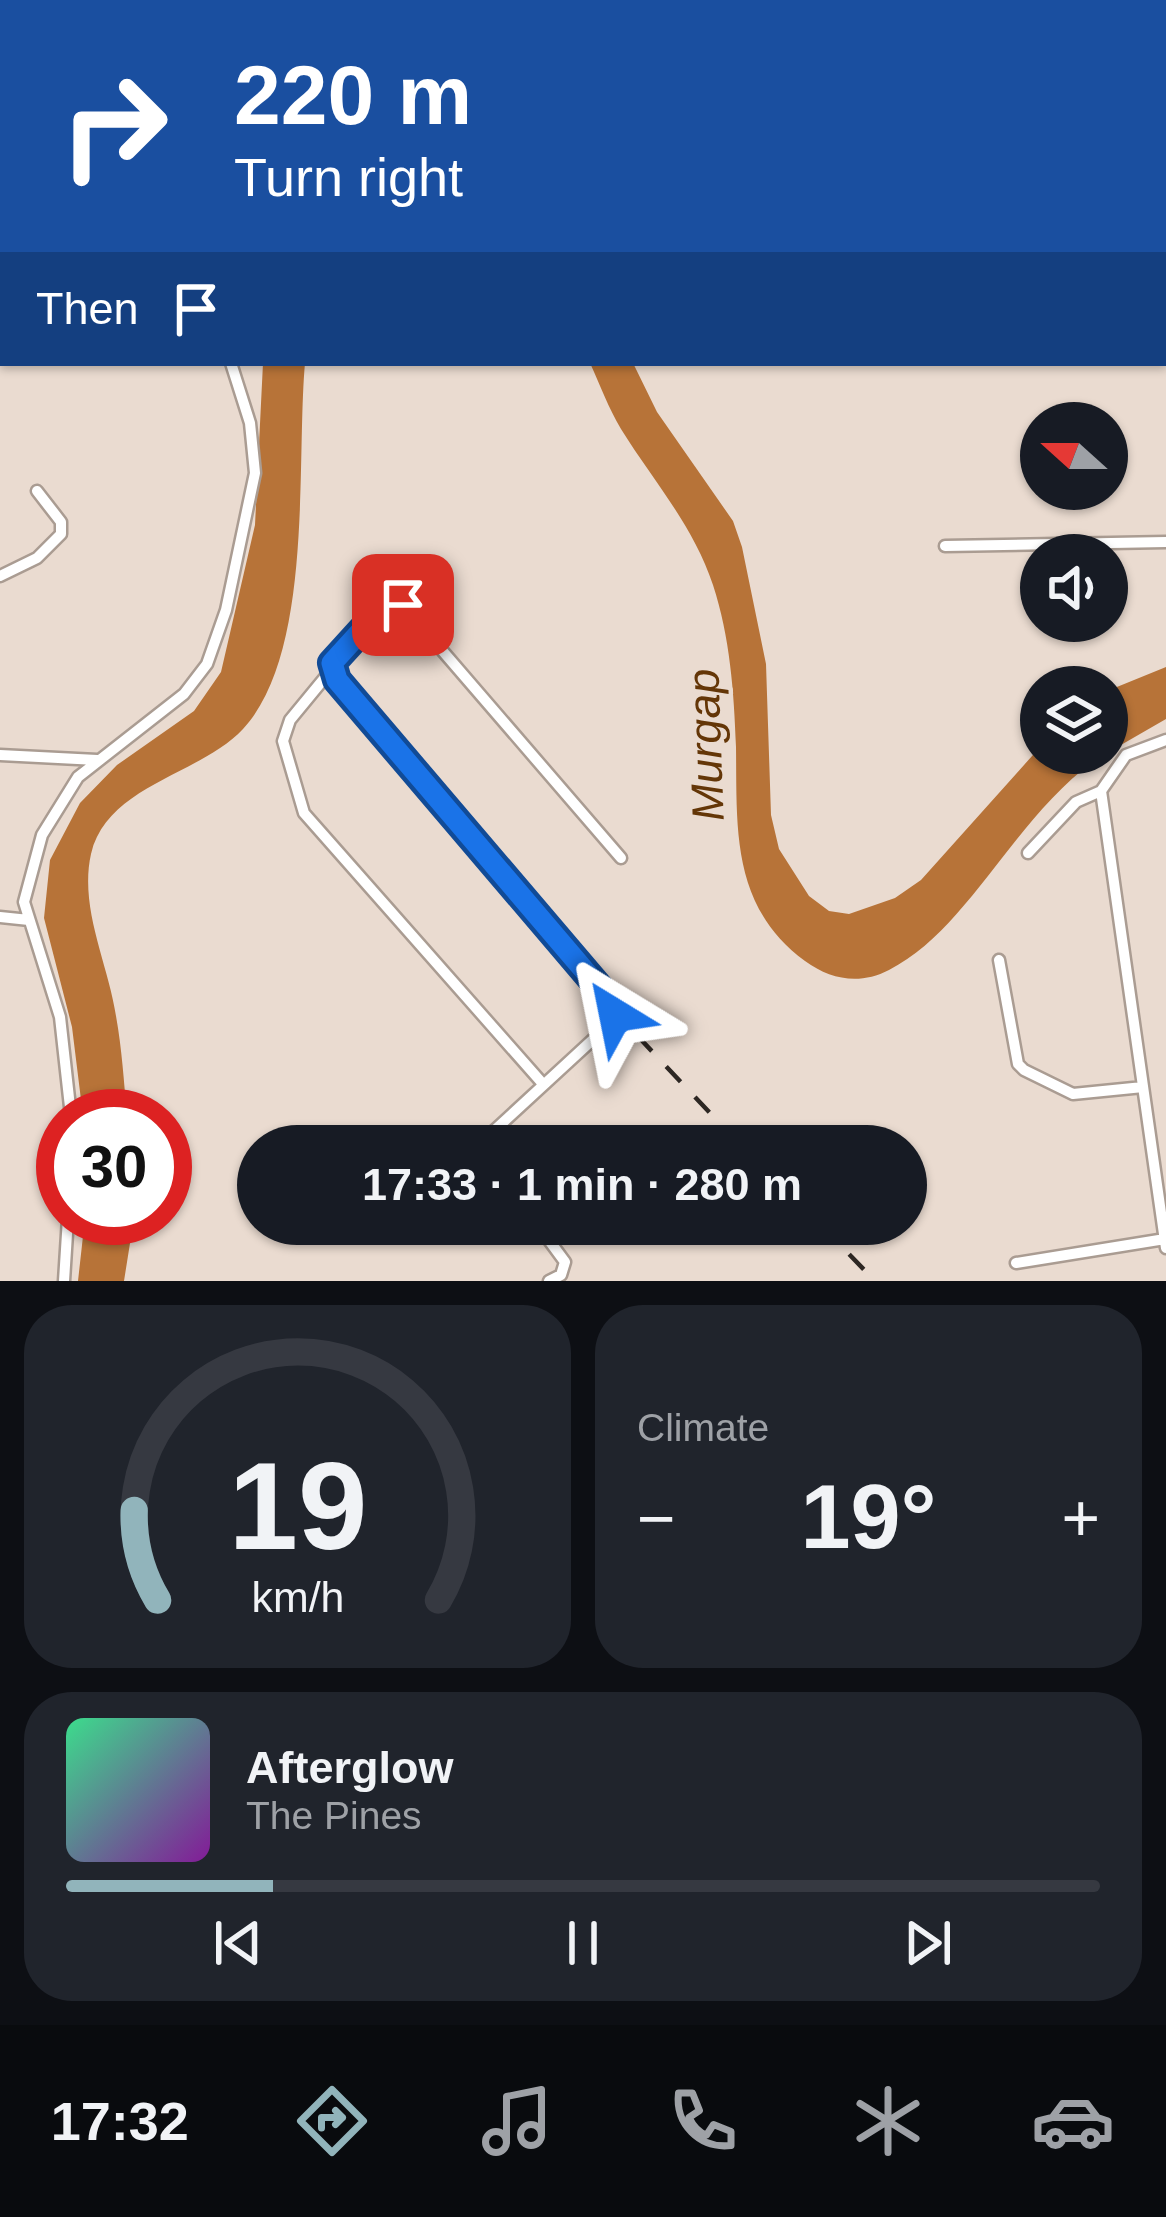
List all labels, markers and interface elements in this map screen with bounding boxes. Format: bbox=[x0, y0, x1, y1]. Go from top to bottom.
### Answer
icon: right bbox=[36, 48, 192, 204]
text: 220 m bbox=[234, 48, 472, 142]
text: Turn right bbox=[234, 147, 463, 207]
icon: arrive bbox=[163, 276, 229, 342]
text: Then bbox=[36, 283, 139, 334]
north arrow bbox=[1020, 402, 1128, 510]
map controls bbox=[1020, 402, 1128, 774]
button: sound bbox=[1020, 534, 1128, 642]
pin bbox=[352, 554, 454, 656]
icon: arrive bbox=[370, 572, 436, 638]
button: layers bbox=[1020, 666, 1128, 774]
water label: Murgap bbox=[677, 668, 734, 822]
position arrow bbox=[552, 952, 678, 1078]
speed limit sign: 30 bbox=[36, 1089, 192, 1245]
text: 17:33 · 1 min · 280 m bbox=[362, 1159, 802, 1210]
text: Climate bbox=[637, 1406, 769, 1449]
text: 19 bbox=[228, 1436, 367, 1575]
text: 19° bbox=[800, 1467, 937, 1567]
text: − bbox=[637, 1481, 676, 1555]
text: + bbox=[1061, 1481, 1100, 1555]
text: km/h bbox=[251, 1572, 344, 1620]
text: Afterglow bbox=[246, 1742, 454, 1793]
text: The Pines bbox=[246, 1794, 422, 1837]
icon: previous bbox=[205, 1910, 271, 1976]
icon: pause bbox=[550, 1910, 616, 1976]
icon: next bbox=[895, 1910, 961, 1976]
icon: directions bbox=[290, 2079, 374, 2163]
icon: music bbox=[475, 2079, 559, 2163]
icon: phone bbox=[661, 2079, 745, 2163]
icon: climate bbox=[846, 2079, 930, 2163]
icon: car bbox=[1031, 2079, 1115, 2163]
text: 17:32 bbox=[51, 2091, 189, 2151]

